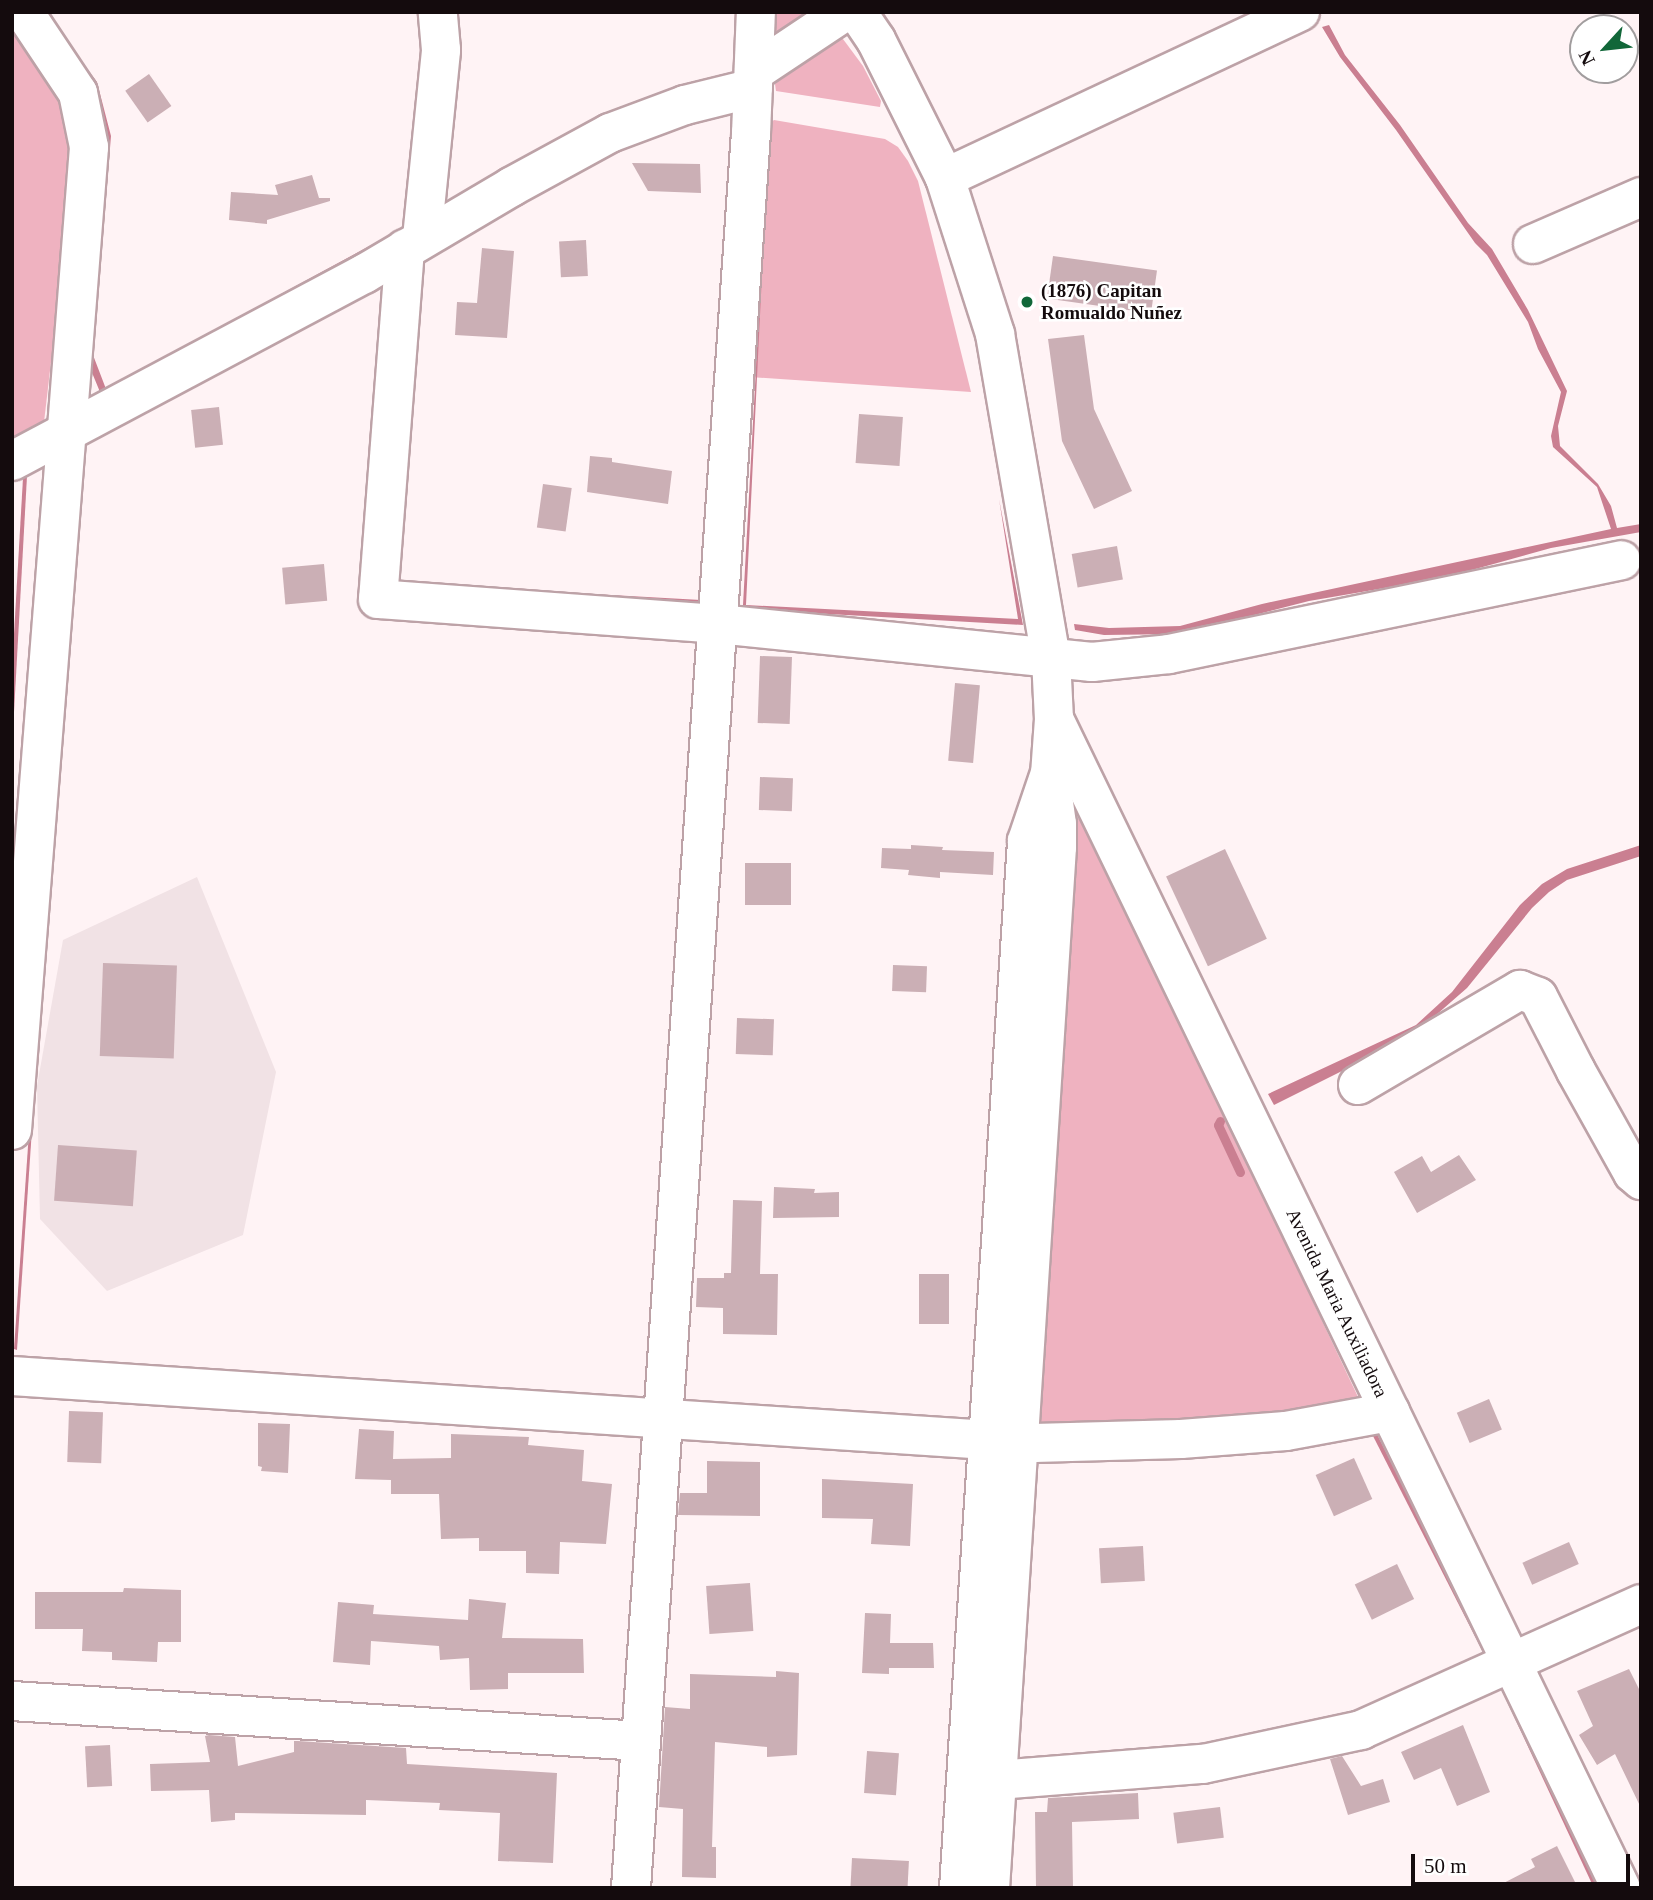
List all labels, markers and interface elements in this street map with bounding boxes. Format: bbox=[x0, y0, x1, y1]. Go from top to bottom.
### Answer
north arrow bbox=[1569, 14, 1639, 84]
text: N bbox=[1574, 47, 1599, 69]
place label: (1876) Capitan Romualdo Nuñez bbox=[1041, 280, 1182, 324]
marker: (1876) Capitan Romualdo Nuñez bbox=[1019, 294, 1035, 310]
street label: Avenida Maria Auxiliadora bbox=[1281, 1204, 1393, 1402]
scale bar bbox=[1415, 1840, 1634, 1884]
text: 50 m bbox=[1424, 1854, 1467, 1878]

